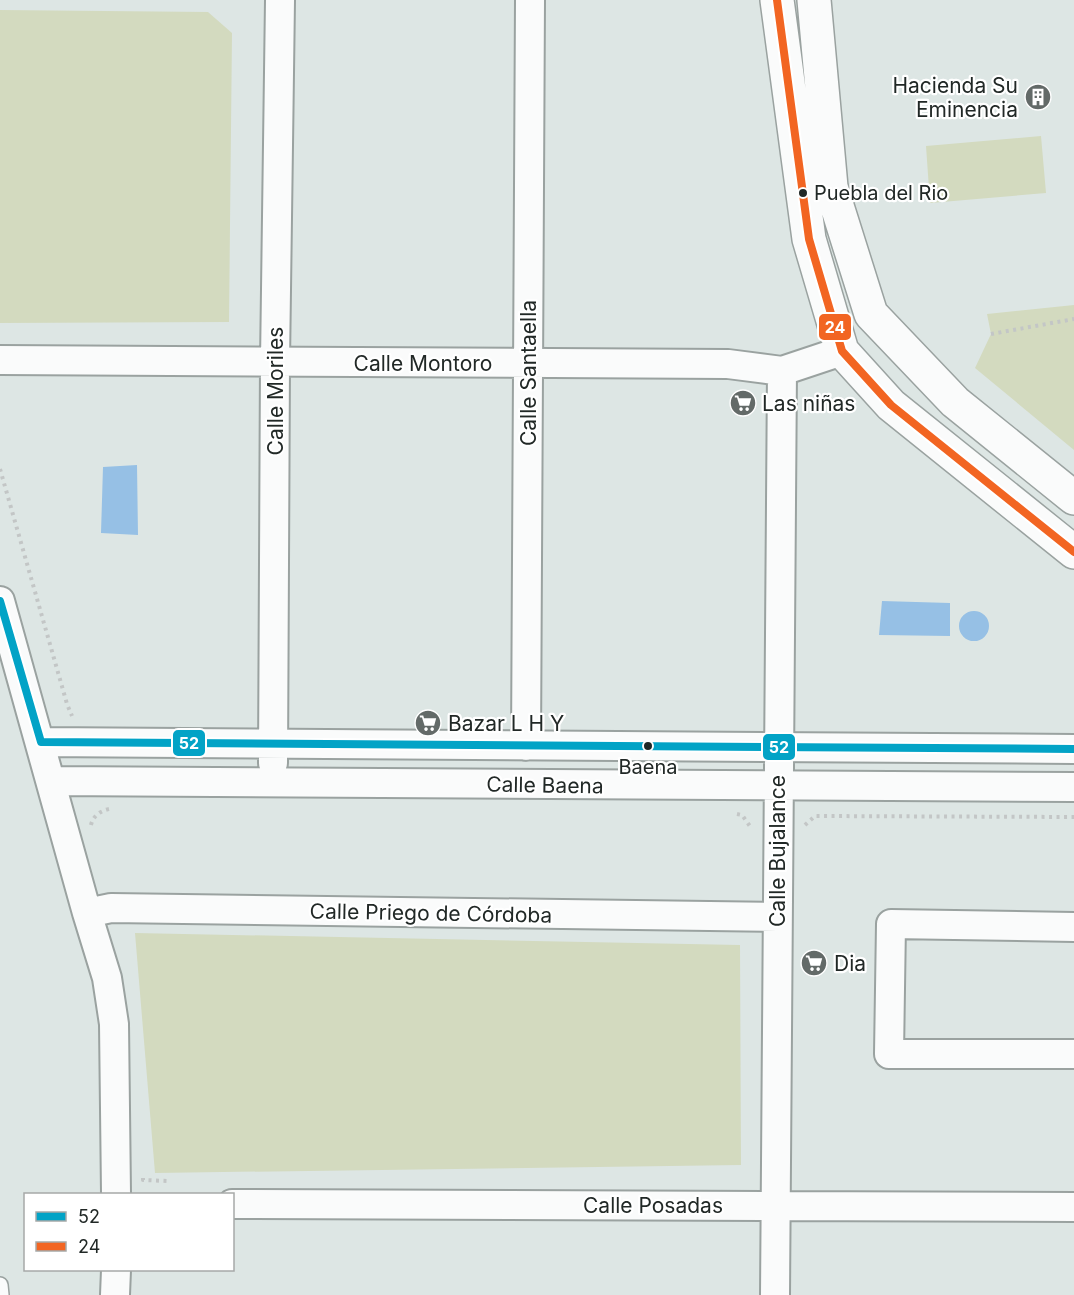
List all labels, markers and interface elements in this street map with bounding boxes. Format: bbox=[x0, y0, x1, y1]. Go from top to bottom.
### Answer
place label: Hacienda Su Eminencia bbox=[892, 73, 1018, 122]
building icon: Hacienda Su Eminencia bbox=[1023, 82, 1053, 112]
place label: Puebla del Rio bbox=[814, 181, 948, 205]
marker: Puebla del Rio bbox=[797, 187, 809, 199]
street label: Calle Santaella bbox=[516, 300, 541, 446]
line badge: 24 bbox=[818, 313, 852, 341]
text: 24 bbox=[825, 317, 846, 337]
street label: Calle Moriles bbox=[263, 327, 288, 455]
street label: Calle Montoro bbox=[354, 351, 492, 376]
supermarket icon: Las niñas bbox=[728, 388, 758, 418]
place label: Las niñas bbox=[762, 391, 855, 416]
supermarket icon: Bazar L H Y bbox=[413, 708, 443, 738]
place label: Bazar L H Y bbox=[448, 711, 564, 736]
line badge: 52 bbox=[172, 729, 206, 757]
text: 52 bbox=[179, 733, 199, 753]
line badge: 52 bbox=[762, 733, 796, 761]
text: 52 bbox=[769, 737, 789, 757]
marker: Baena bbox=[642, 740, 654, 752]
place label: Baena bbox=[618, 755, 678, 779]
street label: Calle Baena bbox=[486, 771, 604, 799]
street label: Calle Bujalance bbox=[765, 775, 790, 927]
street label: Calle Priego de Córdoba bbox=[309, 898, 553, 928]
supermarket icon: Dia bbox=[799, 948, 829, 978]
place label: Dia bbox=[834, 951, 866, 976]
legend bbox=[24, 1193, 234, 1271]
street label: Calle Posadas bbox=[583, 1193, 723, 1218]
text: 52 bbox=[78, 1206, 100, 1227]
text: 24 bbox=[78, 1236, 100, 1257]

